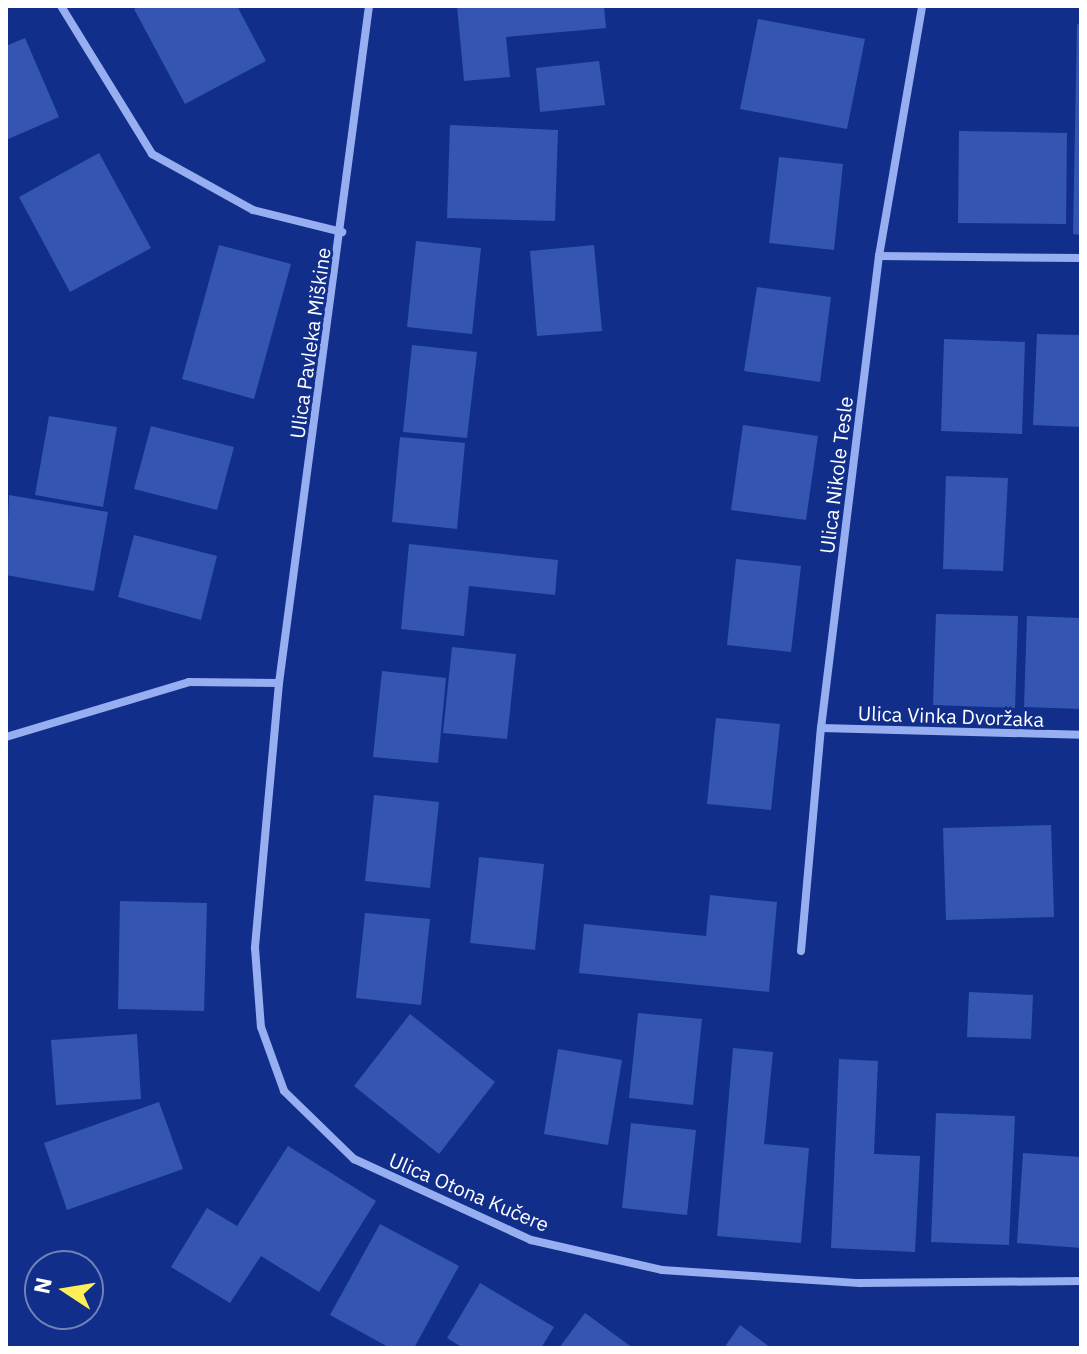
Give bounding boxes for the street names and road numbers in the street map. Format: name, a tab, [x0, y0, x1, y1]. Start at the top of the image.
street label: Ulica Pavleka Miškine	[285, 246, 335, 440]
street label: Ulica Nikole Tesle	[814, 395, 858, 555]
street label: Ulica Vinka Dvoržaka	[857, 701, 1045, 731]
street label: Ulica Otona Kučere	[385, 1147, 553, 1237]

